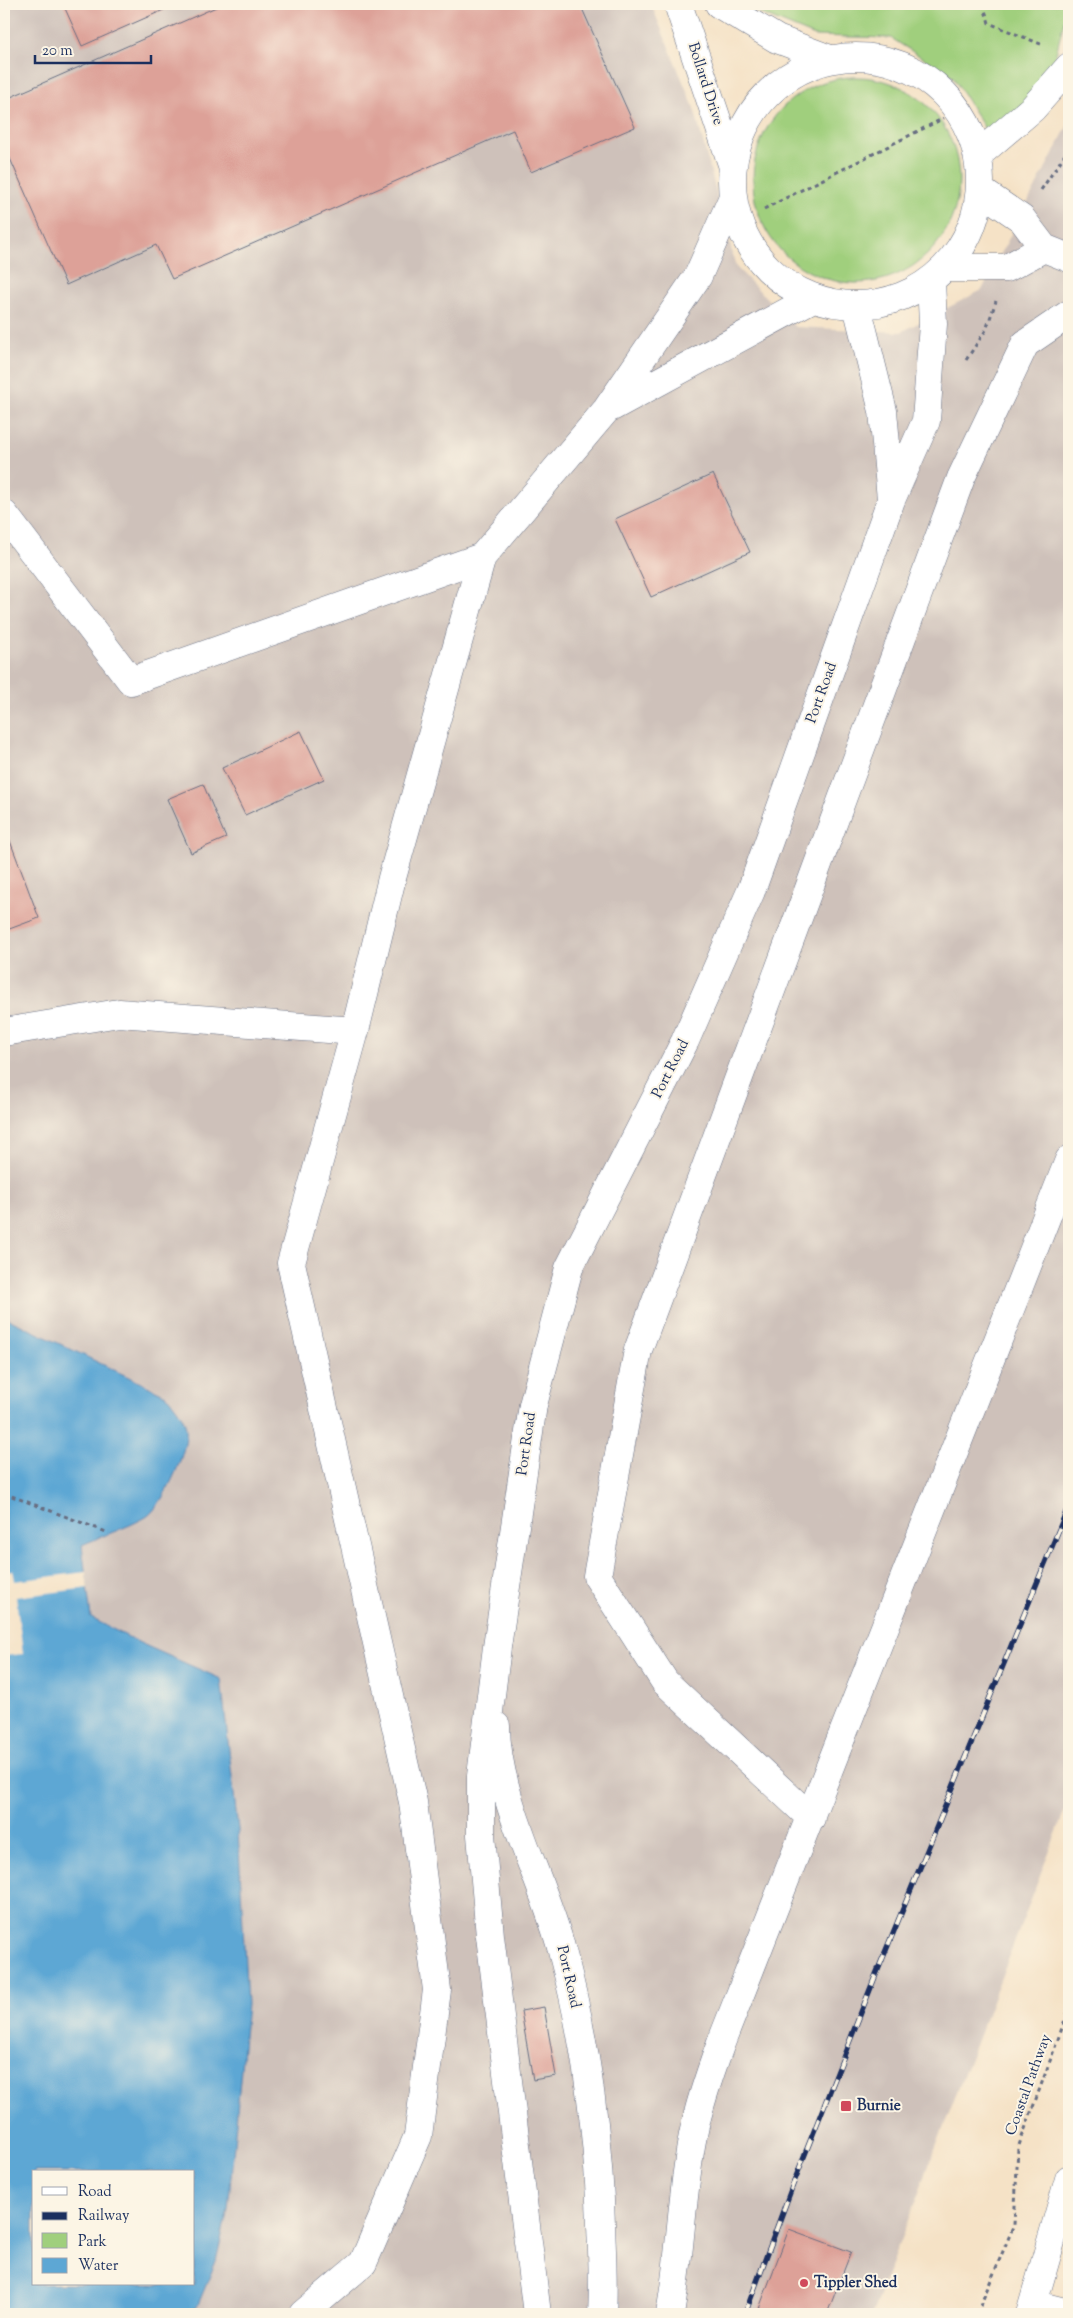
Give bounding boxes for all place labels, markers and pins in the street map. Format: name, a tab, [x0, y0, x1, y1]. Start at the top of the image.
place label: Burnie	[857, 2096, 901, 2117]
marker: Burnie	[839, 2099, 853, 2113]
place label: Tippler Shed	[814, 2273, 898, 2294]
marker: Tippler Shed	[798, 2277, 810, 2289]

